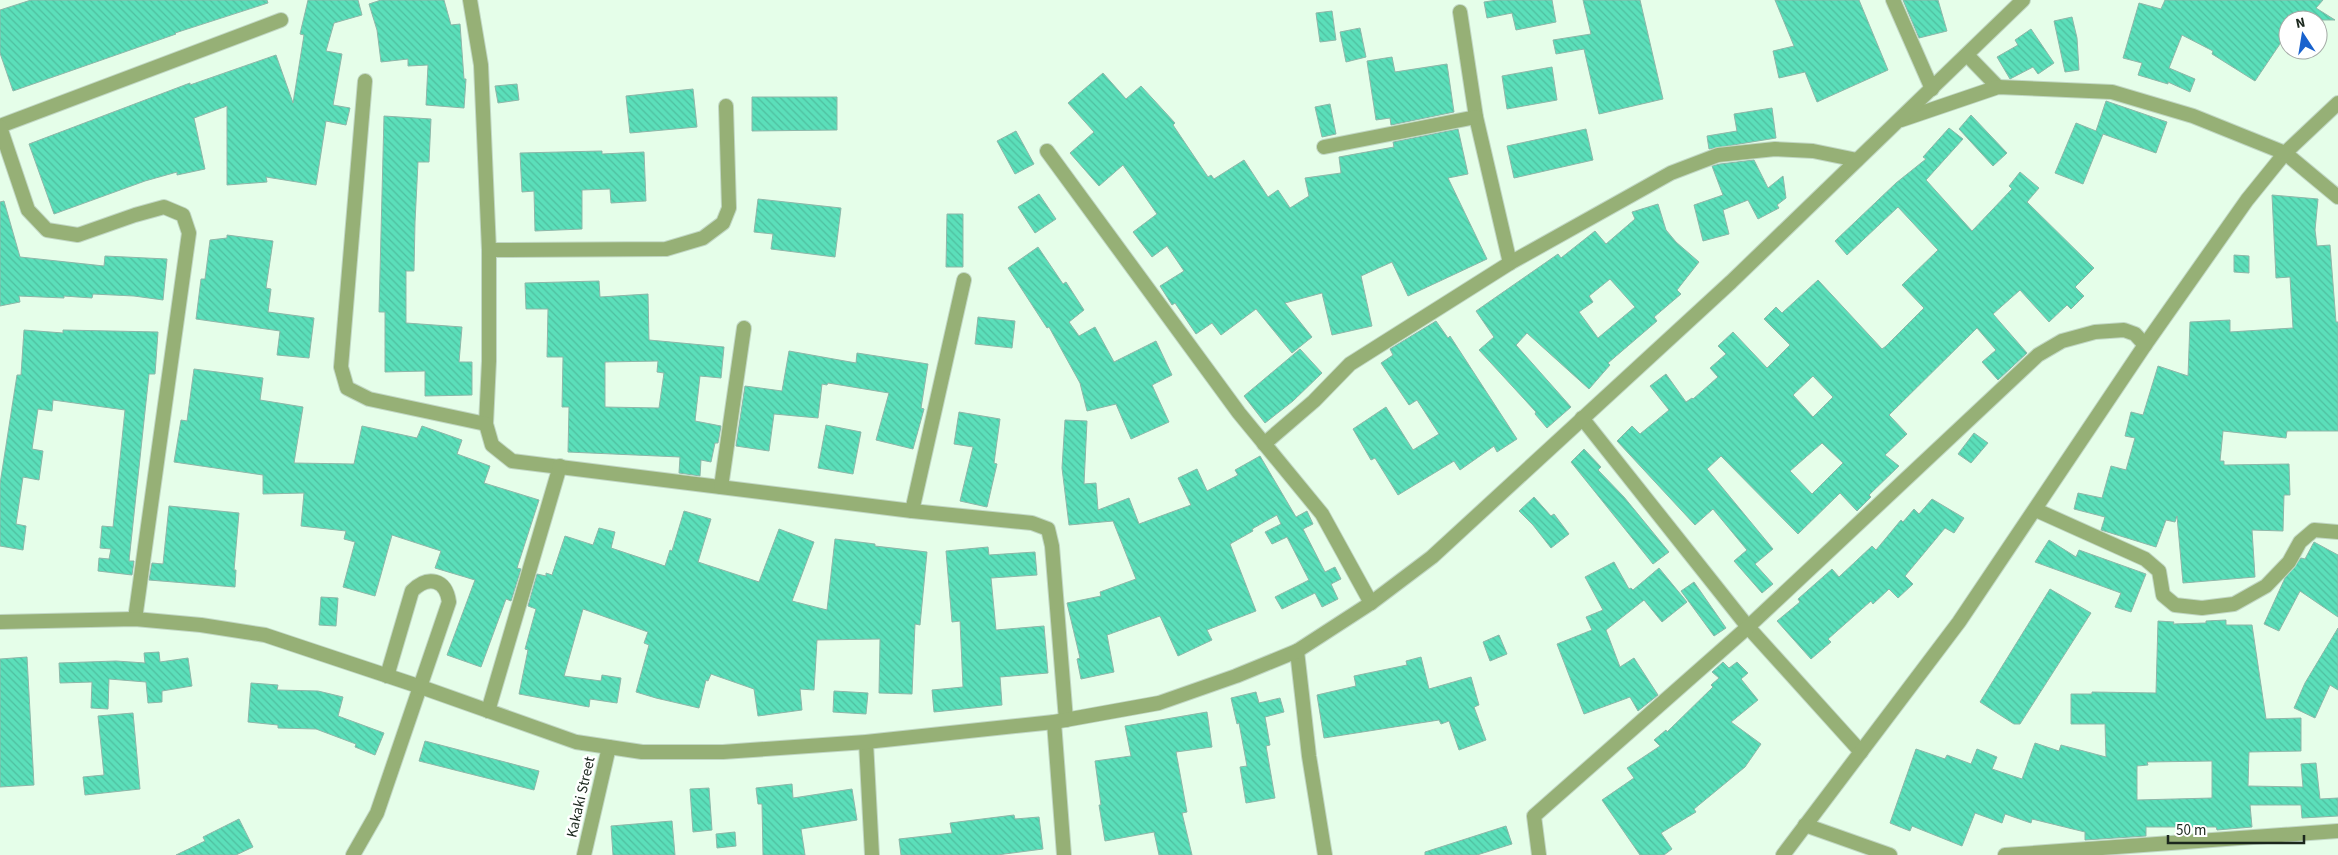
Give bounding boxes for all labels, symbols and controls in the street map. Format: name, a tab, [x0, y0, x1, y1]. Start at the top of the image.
north arrow	[2278, 10, 2328, 60]
text: N	[2294, 13, 2307, 34]
street label: Kakaki Street	[561, 754, 601, 840]
scale bar	[2168, 812, 2304, 844]
text: 50 m	[2176, 820, 2206, 841]

